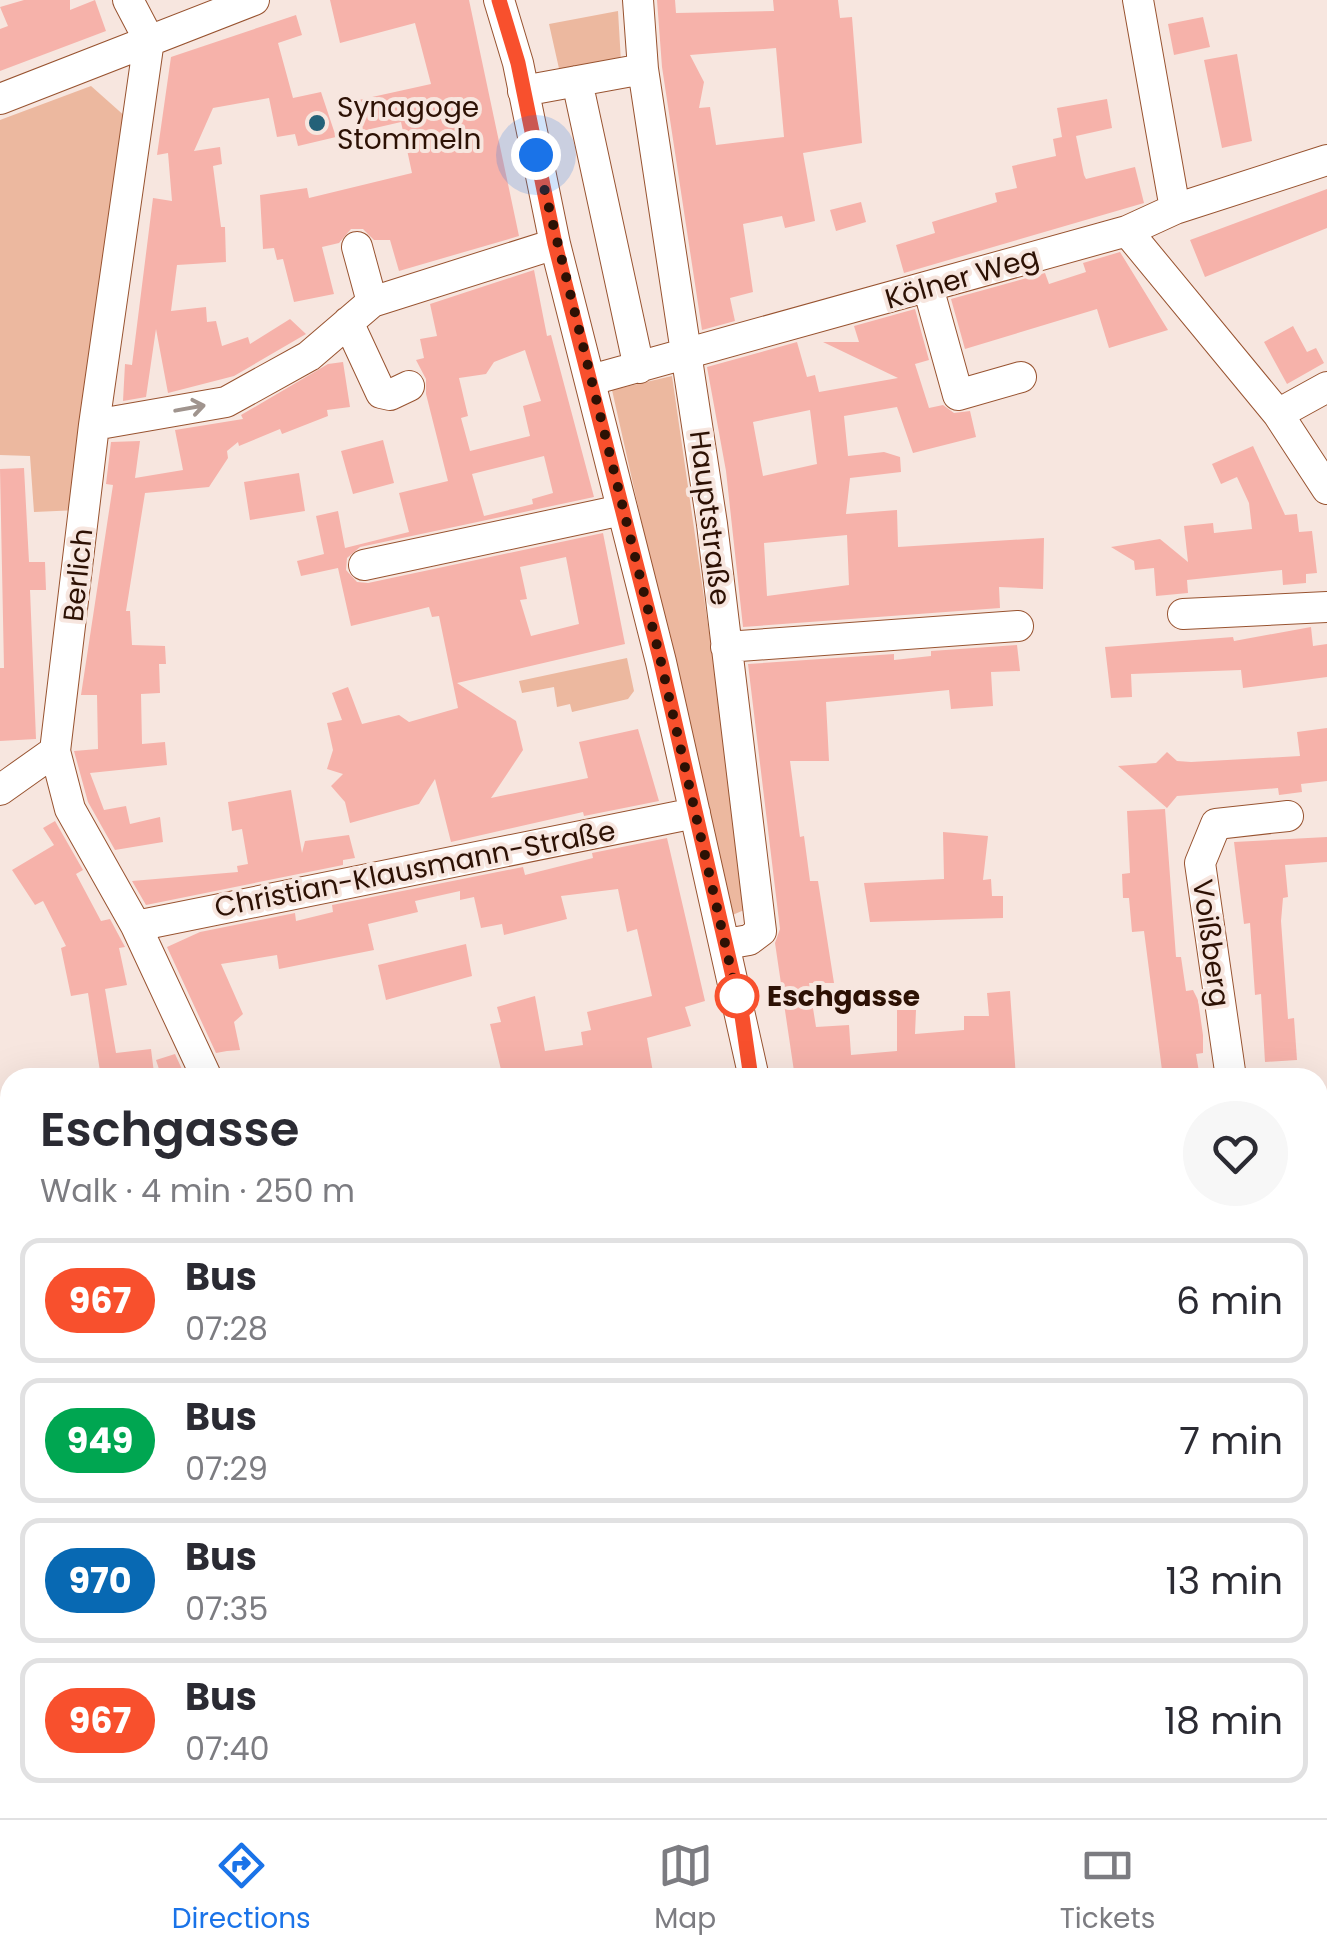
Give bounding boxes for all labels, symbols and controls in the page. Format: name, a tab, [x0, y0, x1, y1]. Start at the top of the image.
place label: Synagoge Stommeln	[337, 88, 481, 159]
marker: Synagoge Stommeln	[306, 112, 328, 134]
your location	[511, 130, 561, 180]
street label: Kölner Weg	[880, 237, 1044, 319]
one-way arrow	[173, 398, 206, 417]
street label: Hauptstraße	[680, 428, 740, 608]
street label: Berlich	[54, 526, 102, 624]
street label: Christian-Klausmann-Straße	[211, 811, 619, 927]
street label: Voißberg	[1183, 877, 1239, 1009]
marker: Eschgasse	[716, 975, 758, 1017]
place label: Eschgasse	[767, 977, 920, 1016]
text: Eschgasse	[40, 1096, 299, 1163]
button: heart	[1183, 1101, 1288, 1206]
text: Walk · 4 min · 250 m	[40, 1168, 355, 1213]
text: Bus	[185, 1250, 257, 1303]
text: 6 min	[1176, 1274, 1283, 1327]
text: 967	[69, 1276, 131, 1325]
text: 07:28	[185, 1306, 268, 1351]
text: Bus	[185, 1390, 257, 1443]
text: 7 min	[1179, 1414, 1283, 1467]
text: 949	[67, 1416, 133, 1465]
text: 07:29	[185, 1446, 268, 1491]
text: Bus	[185, 1530, 257, 1583]
text: 13 min	[1166, 1554, 1283, 1607]
text: 970	[68, 1556, 132, 1605]
text: 07:35	[185, 1586, 268, 1631]
text: Bus	[185, 1670, 257, 1723]
text: 18 min	[1164, 1694, 1283, 1747]
text: 967	[69, 1696, 131, 1745]
text: 07:40	[185, 1726, 270, 1771]
tab: Directions	[172, 1838, 311, 1940]
tab: Map	[654, 1838, 716, 1940]
tab: Tickets	[1060, 1838, 1155, 1940]

